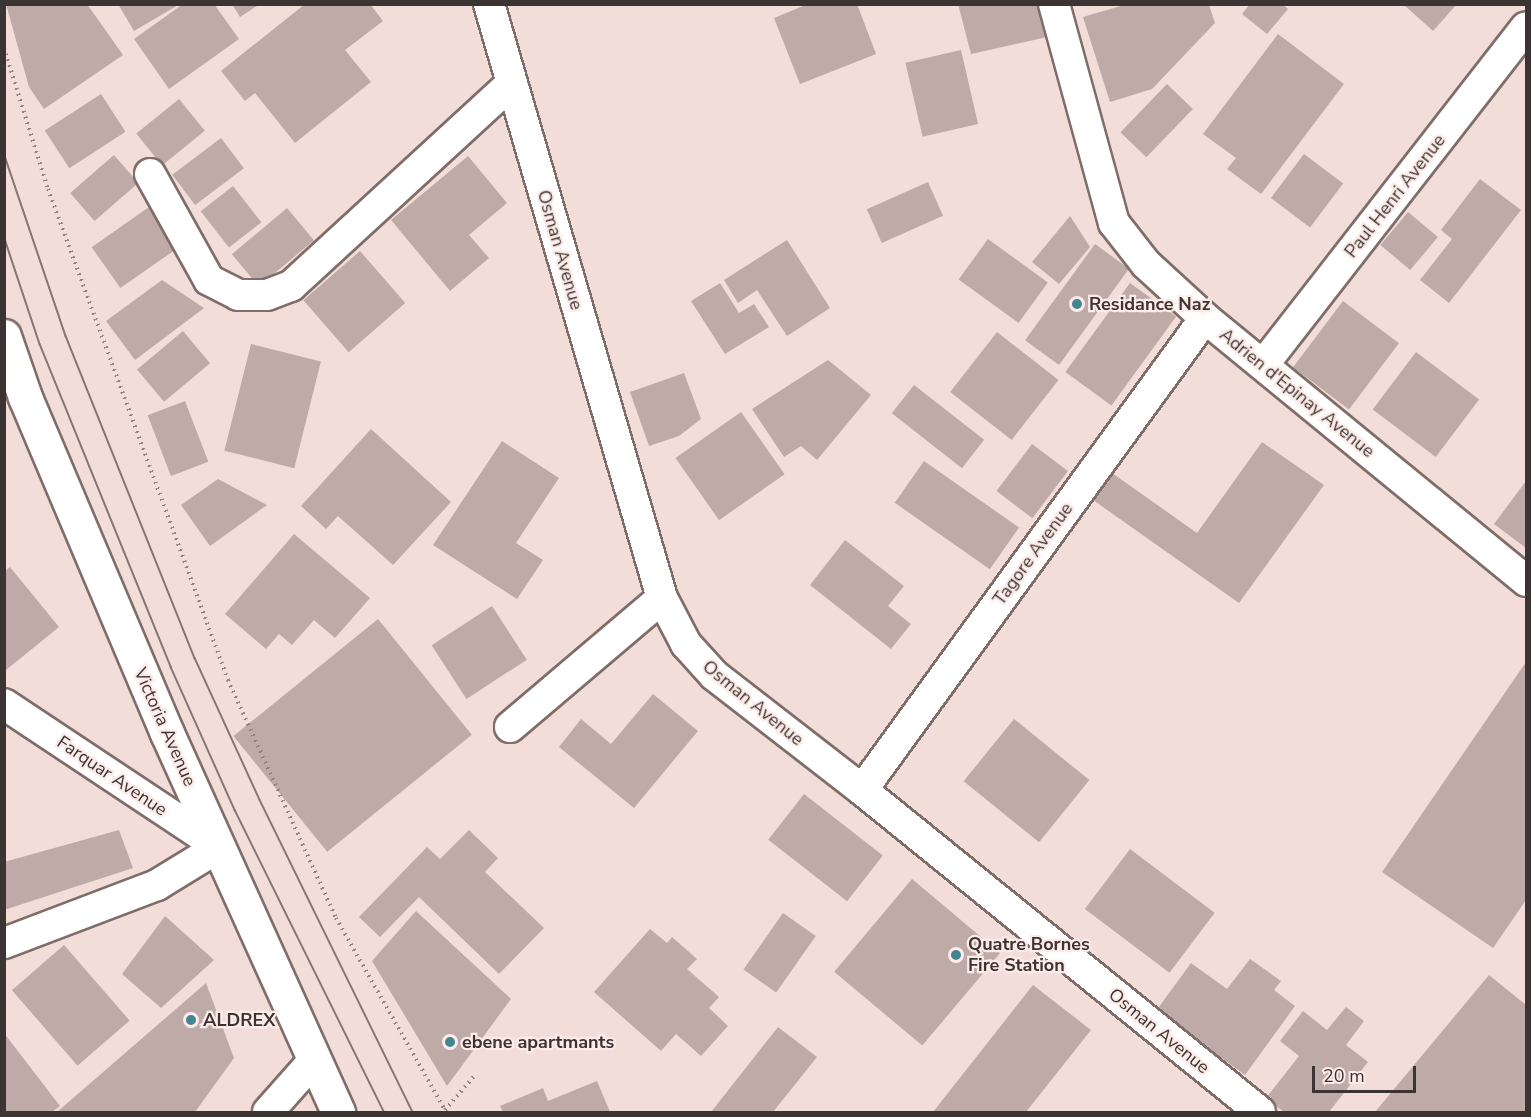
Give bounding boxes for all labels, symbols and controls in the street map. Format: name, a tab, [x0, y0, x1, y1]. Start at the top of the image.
street label: Paul Henri Avenue	[1340, 130, 1450, 262]
street label: Osman Avenue	[533, 188, 587, 312]
place label: Residance Naz	[1089, 293, 1210, 315]
marker: Residance Naz	[1070, 297, 1084, 311]
street label: Adrien d'Epinay Avenue	[1215, 324, 1379, 462]
street label: Tagore Avenue	[989, 499, 1077, 609]
street label: Osman Avenue	[698, 656, 808, 750]
street label: Victoria Avenue	[129, 665, 201, 789]
street label: Farquar Avenue	[53, 731, 171, 821]
place label: Quatre Bornes Fire Station	[968, 934, 1090, 976]
marker: Quatre Bornes Fire Station	[949, 948, 963, 962]
street label: Osman Avenue	[1104, 984, 1214, 1078]
place label: ALDREX	[203, 1009, 275, 1031]
marker: ALDREX	[184, 1013, 198, 1027]
place label: ebene apartmants	[462, 1031, 614, 1053]
marker: ebene apartmants	[443, 1035, 457, 1049]
scale bar	[1315, 1054, 1418, 1092]
text: 20 m	[1323, 1064, 1365, 1088]

